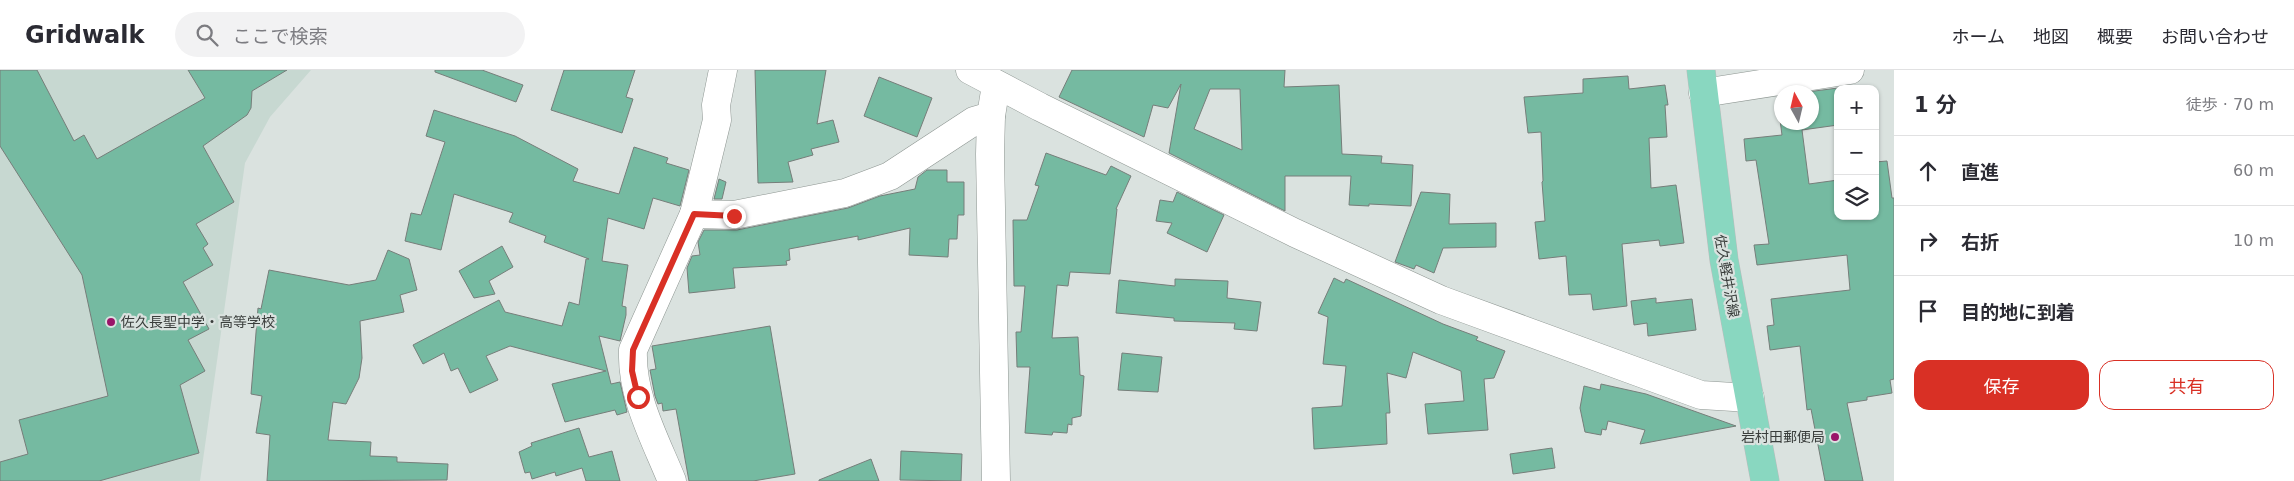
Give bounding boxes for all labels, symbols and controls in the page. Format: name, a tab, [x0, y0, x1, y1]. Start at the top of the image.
search box	[175, 12, 525, 57]
text: Gridwalk	[25, 21, 145, 49]
icon: search	[193, 21, 221, 49]
text: ここで検索	[233, 25, 328, 47]
text: ホーム	[1952, 26, 2005, 47]
text: 地図	[2033, 26, 2069, 47]
text: 概要	[2097, 26, 2133, 47]
text: お問い合わせ	[2161, 26, 2269, 47]
north arrow	[1774, 85, 1819, 130]
map controls	[1834, 85, 1879, 220]
button: +	[1834, 85, 1879, 130]
text: 1 分	[1914, 93, 1957, 117]
text: 徒歩 · 70 m	[2186, 95, 2274, 114]
button: −	[1834, 130, 1879, 175]
icon: ahead	[1914, 157, 1942, 185]
text: 直進	[1961, 161, 1999, 183]
text: 60 m	[2233, 161, 2274, 180]
button: layers	[1834, 175, 1879, 220]
route end	[723, 205, 746, 228]
icon: right	[1914, 227, 1942, 255]
text: 右折	[1961, 231, 1999, 253]
text: 10 m	[2233, 231, 2274, 250]
street label: 佐久軽井沢線	[1712, 233, 1742, 319]
icon: arrive	[1914, 297, 1942, 325]
text: 目的地に到着	[1961, 301, 2075, 323]
place label: 佐久長聖中学・高等学校	[121, 314, 275, 330]
marker: 佐久長聖中学・高等学校	[105, 316, 117, 328]
button: 保存	[1914, 360, 2089, 410]
button: 共有	[2099, 360, 2274, 410]
route start	[627, 386, 650, 409]
place label: 岩村田郵便局	[1741, 429, 1825, 445]
marker: 岩村田郵便局	[1829, 431, 1841, 443]

